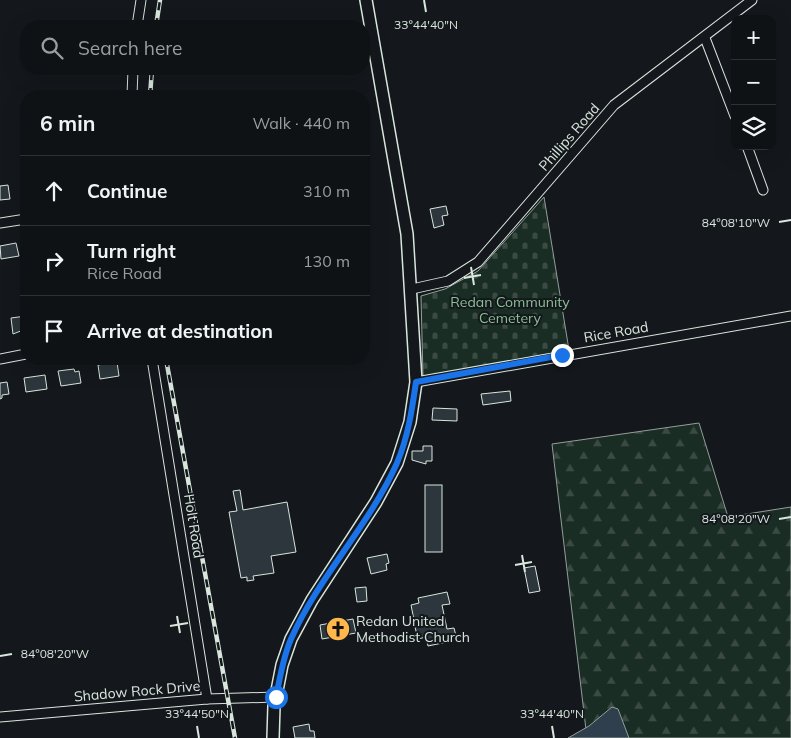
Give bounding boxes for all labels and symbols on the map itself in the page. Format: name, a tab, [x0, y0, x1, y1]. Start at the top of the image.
text: 33°44'40"N	[394, 17, 458, 32]
street label: Phillips Road	[535, 99, 603, 175]
text: 84°08'10"W	[702, 215, 770, 230]
park label: Redan Community Cemetery	[450, 293, 570, 327]
street label: Rice Road	[582, 317, 650, 347]
route end	[551, 344, 574, 367]
street label: Holt Road	[180, 493, 208, 559]
text: 84°08'20"W	[702, 511, 770, 526]
place label: Redan United Methodist Church	[356, 612, 470, 646]
church icon: Redan United Methodist Church	[325, 616, 351, 642]
text: 84°08'20"W	[21, 646, 89, 661]
street label: Shadow Rock Drive	[73, 677, 201, 705]
route start	[265, 686, 288, 709]
text: 33°44'50"N	[165, 706, 229, 721]
text: 33°44'40"N	[520, 706, 584, 721]

